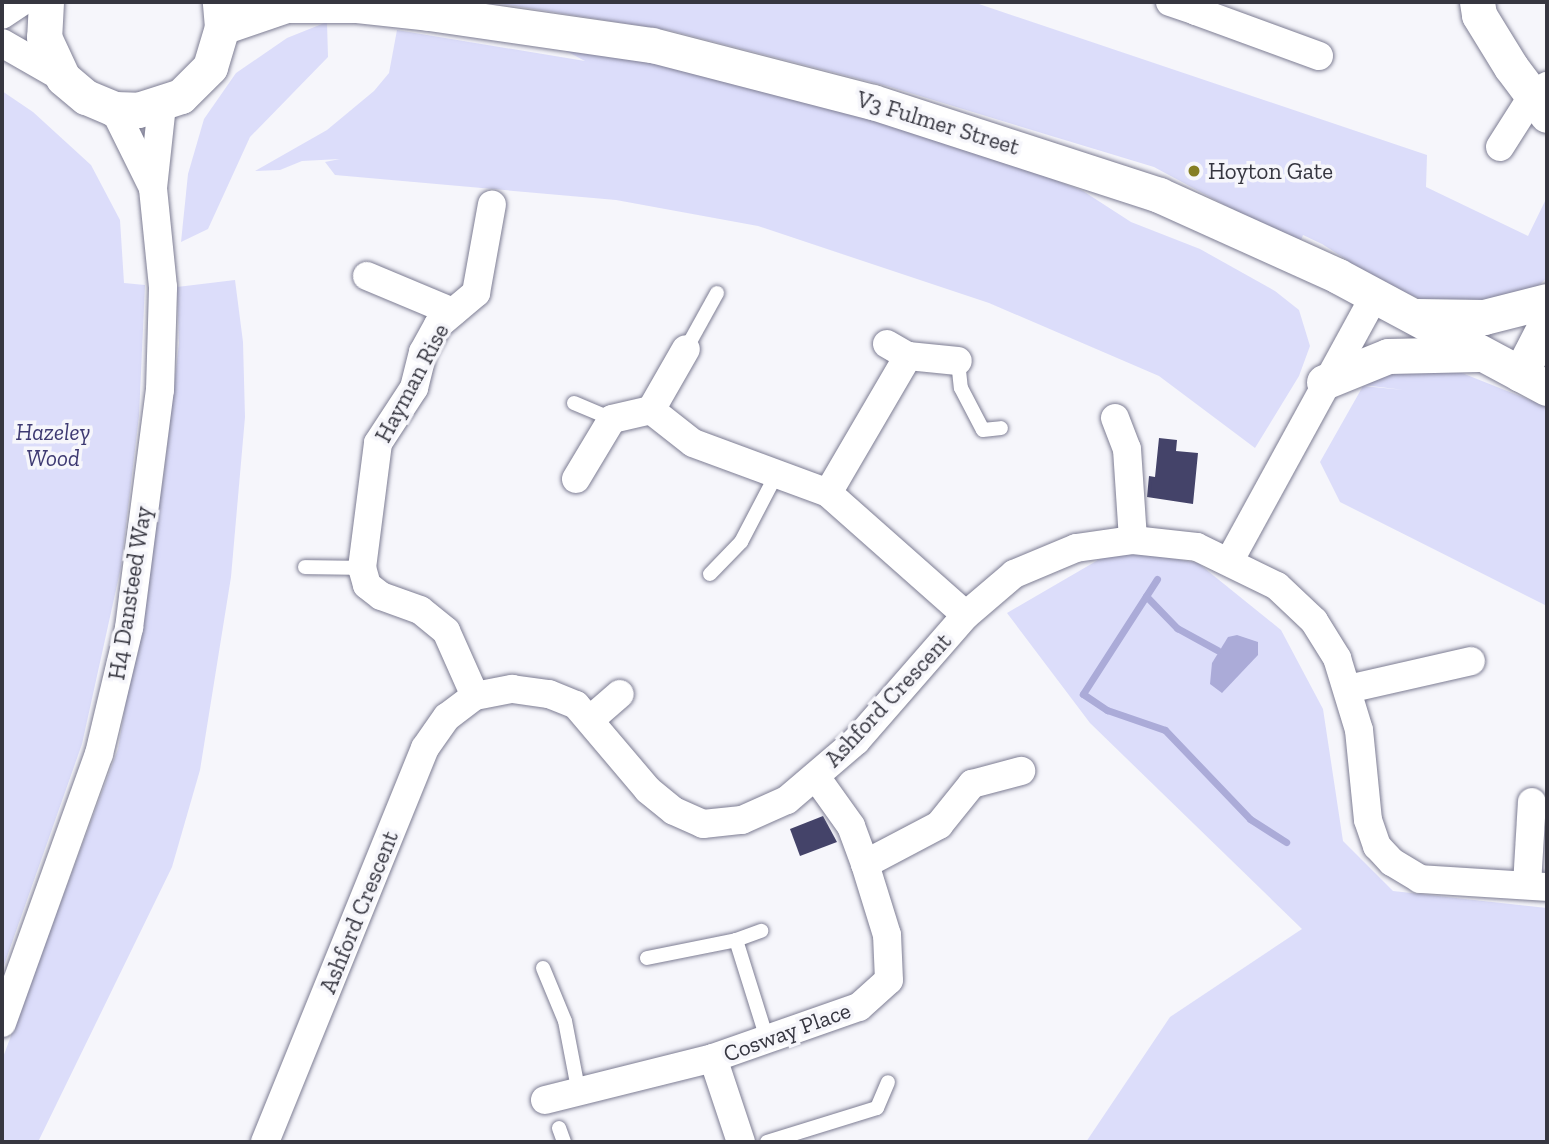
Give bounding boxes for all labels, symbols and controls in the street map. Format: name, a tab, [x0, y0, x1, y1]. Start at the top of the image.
street label: V3 Fulmer Street	[853, 85, 1023, 161]
place label: Hoyton Gate	[1208, 157, 1333, 185]
marker: Hoyton Gate	[1186, 163, 1202, 179]
street label: Hayman Rise	[369, 319, 455, 447]
park label: Hazeley Wood	[16, 418, 90, 472]
street label: H4 Dansteed Way	[103, 504, 157, 682]
street label: Ashford Crescent	[819, 627, 957, 773]
street label: Ashford Crescent	[314, 827, 404, 997]
street label: Cosway Place	[719, 996, 855, 1068]

